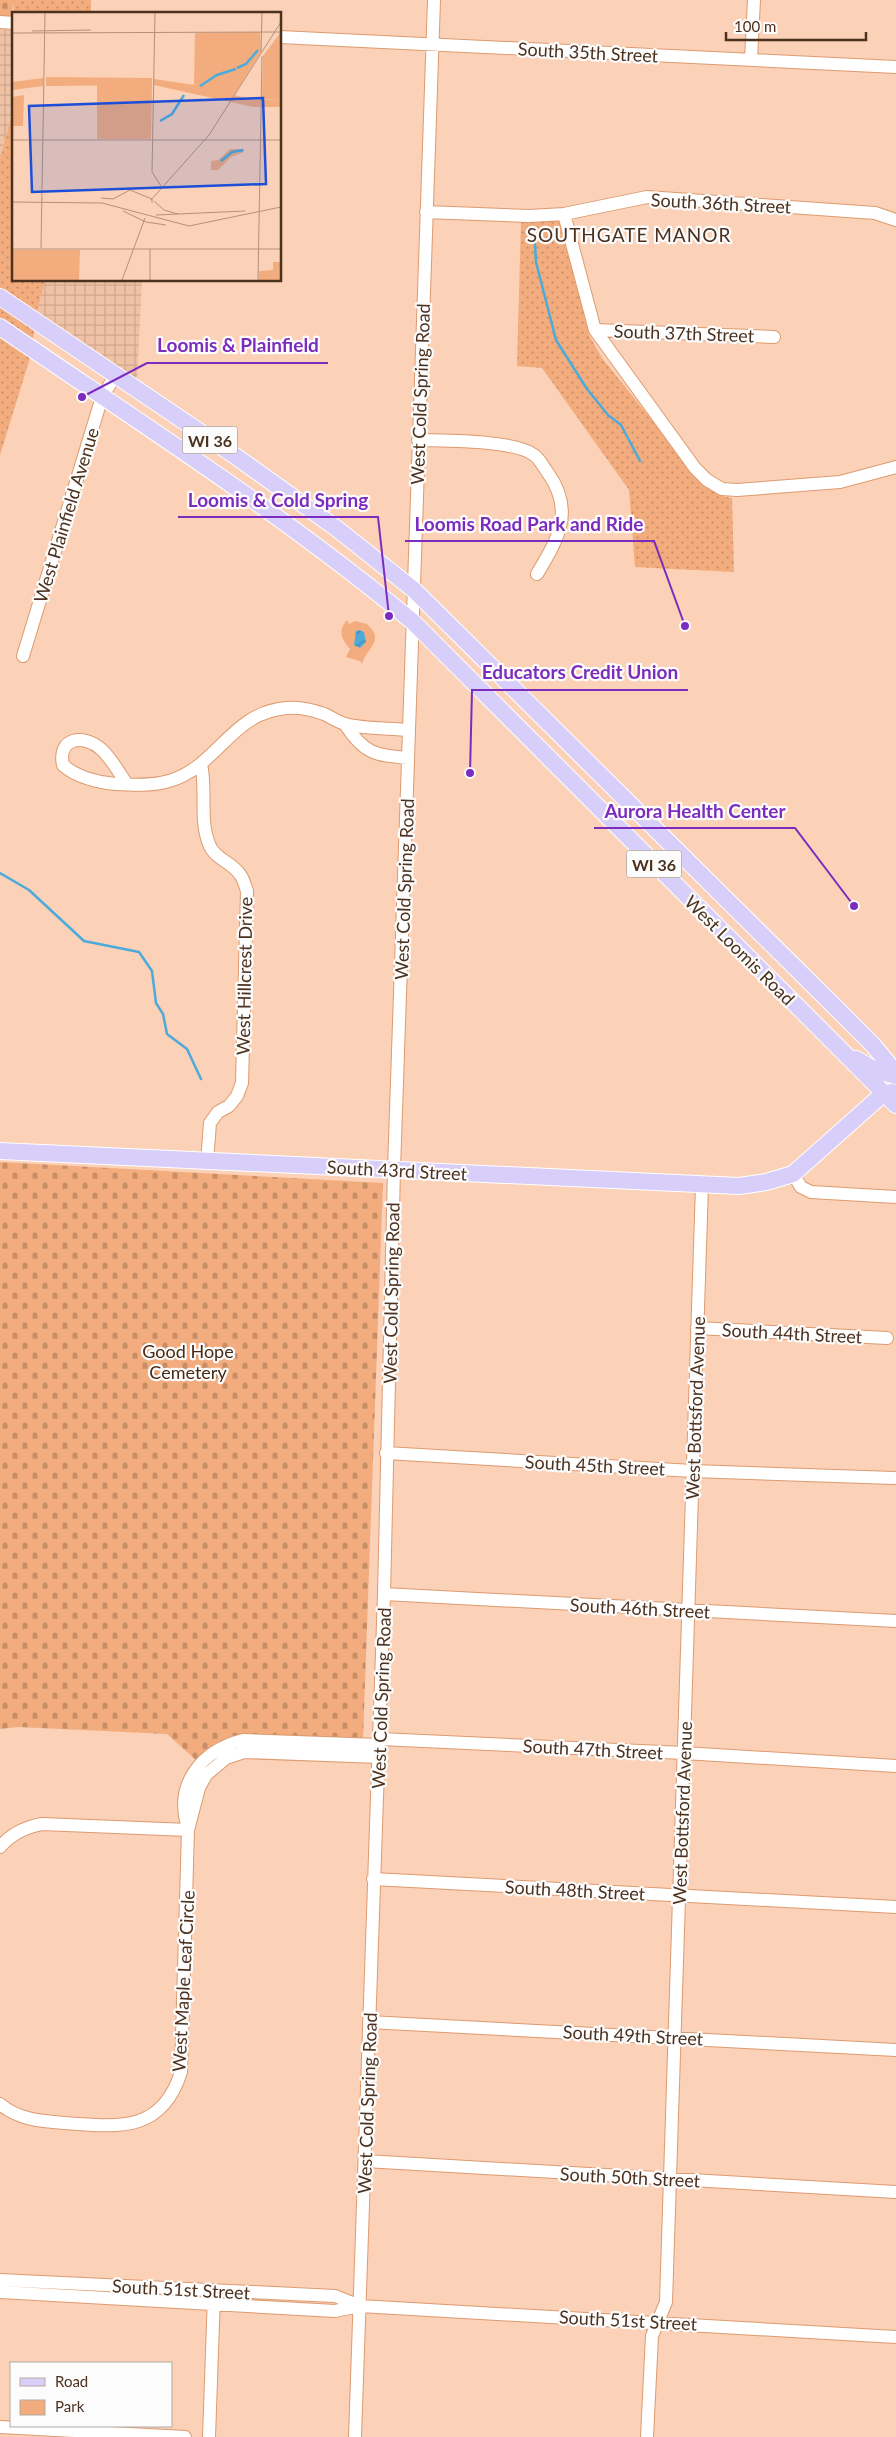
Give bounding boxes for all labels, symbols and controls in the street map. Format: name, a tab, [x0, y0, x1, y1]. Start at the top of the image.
scale bar	[726, 10, 866, 42]
inset map	[12, 12, 281, 281]
text: 100 m	[734, 17, 776, 35]
street label: South 35th Street	[517, 37, 659, 67]
street label: South 36th Street	[650, 188, 792, 218]
district label: SOUTHGATE MANOR	[527, 223, 731, 246]
street label: West Cold Spring Road	[406, 303, 434, 485]
street label: South 37th Street	[613, 320, 755, 346]
callout: Loomis & Plainfield	[147, 329, 328, 363]
text: Loomis & Plainfield	[157, 333, 319, 356]
street label: West Plainfield Avenue	[29, 425, 103, 605]
road number: WI 36	[182, 426, 238, 454]
callout: Loomis & Cold Spring	[178, 483, 378, 517]
text: Loomis & Cold Spring	[188, 488, 368, 511]
callout: Loomis Road Park and Ride	[405, 507, 654, 541]
text: Loomis Road Park and Ride	[414, 512, 644, 535]
callout: Educators Credit Union	[472, 656, 688, 690]
text: Educators Credit Union	[482, 660, 678, 683]
callout: Aurora Health Center	[594, 794, 795, 828]
street label: West Cold Spring Road	[390, 798, 418, 980]
text: Aurora Health Center	[603, 799, 787, 822]
road number: WI 36	[626, 851, 682, 878]
street label: West Loomis Road	[680, 890, 800, 1010]
street label: West Hillcrest Drive	[232, 897, 256, 1055]
street label: South 43rd Street	[326, 1155, 468, 1185]
street label: West Cold Spring Road	[378, 1202, 404, 1384]
street label: West Bottsford Avenue	[681, 1316, 709, 1500]
street label: South 44th Street	[721, 1318, 863, 1348]
park label: Good Hope Cemetery	[142, 1340, 234, 1383]
street label: South 45th Street	[524, 1450, 666, 1480]
street label: South 46th Street	[569, 1593, 711, 1623]
street label: West Cold Spring Road	[367, 1607, 395, 1789]
street label: West Bottsford Avenue	[668, 1721, 696, 1905]
street label: South 47th Street	[522, 1734, 664, 1764]
street label: South 48th Street	[504, 1875, 646, 1905]
street label: West Maple Leaf Circle	[167, 1889, 199, 2073]
street label: West Cold Spring Road	[353, 2012, 381, 2194]
street label: South 49th Street	[562, 2020, 704, 2050]
street label: South 50th Street	[559, 2162, 701, 2192]
street label: South 51st Street	[111, 2274, 251, 2304]
street label: South 51st Street	[558, 2305, 698, 2335]
legend	[10, 2362, 172, 2427]
text: Road	[55, 2372, 88, 2390]
text: Park	[55, 2397, 85, 2415]

